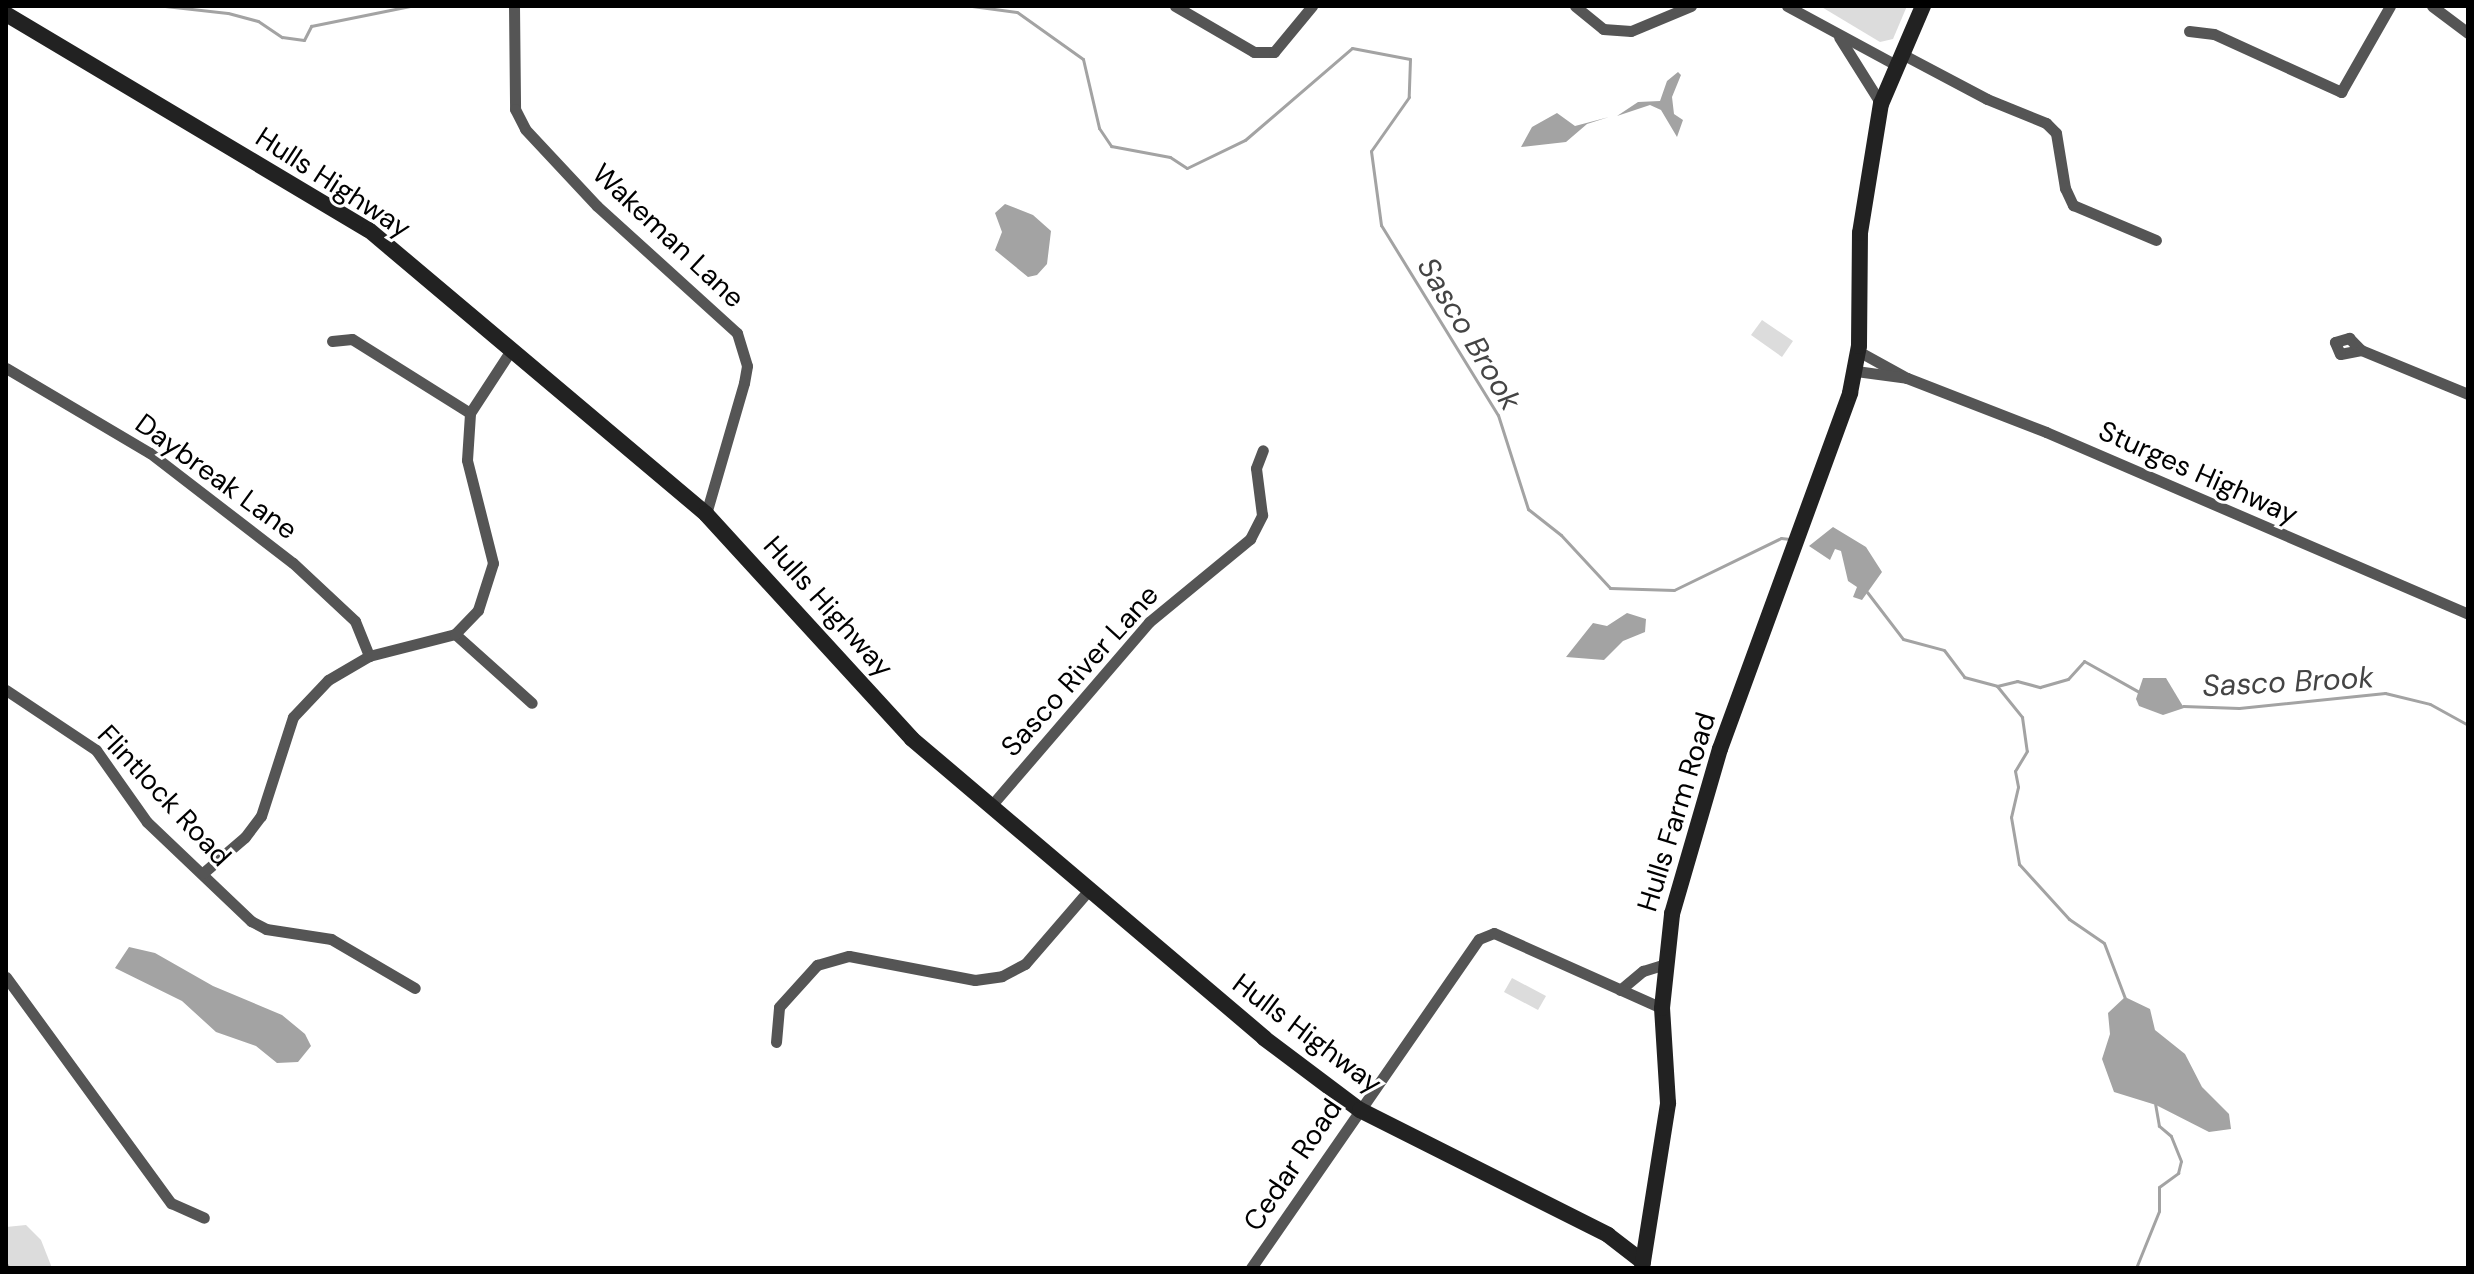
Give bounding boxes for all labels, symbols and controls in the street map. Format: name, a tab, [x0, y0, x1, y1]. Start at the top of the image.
street label: Hulls Highway	[249, 120, 417, 246]
street label: Wakeman Lane	[585, 157, 751, 315]
water label: Sasco Brook	[1409, 251, 1529, 417]
street label: Daybreak Lane	[129, 407, 303, 547]
street label: Sturges Highway	[2093, 414, 2303, 532]
street label: Hulls Highway	[756, 530, 900, 684]
street label: Sasco River Lane	[994, 579, 1166, 763]
water label: Sasco Brook	[2201, 660, 2375, 704]
street label: Hulls Farm Road	[1631, 708, 1723, 916]
street label: Flintlock Road	[90, 719, 238, 873]
street label: Hulls Highway	[1226, 967, 1388, 1101]
street label: Cedar Road	[1237, 1093, 1349, 1237]

